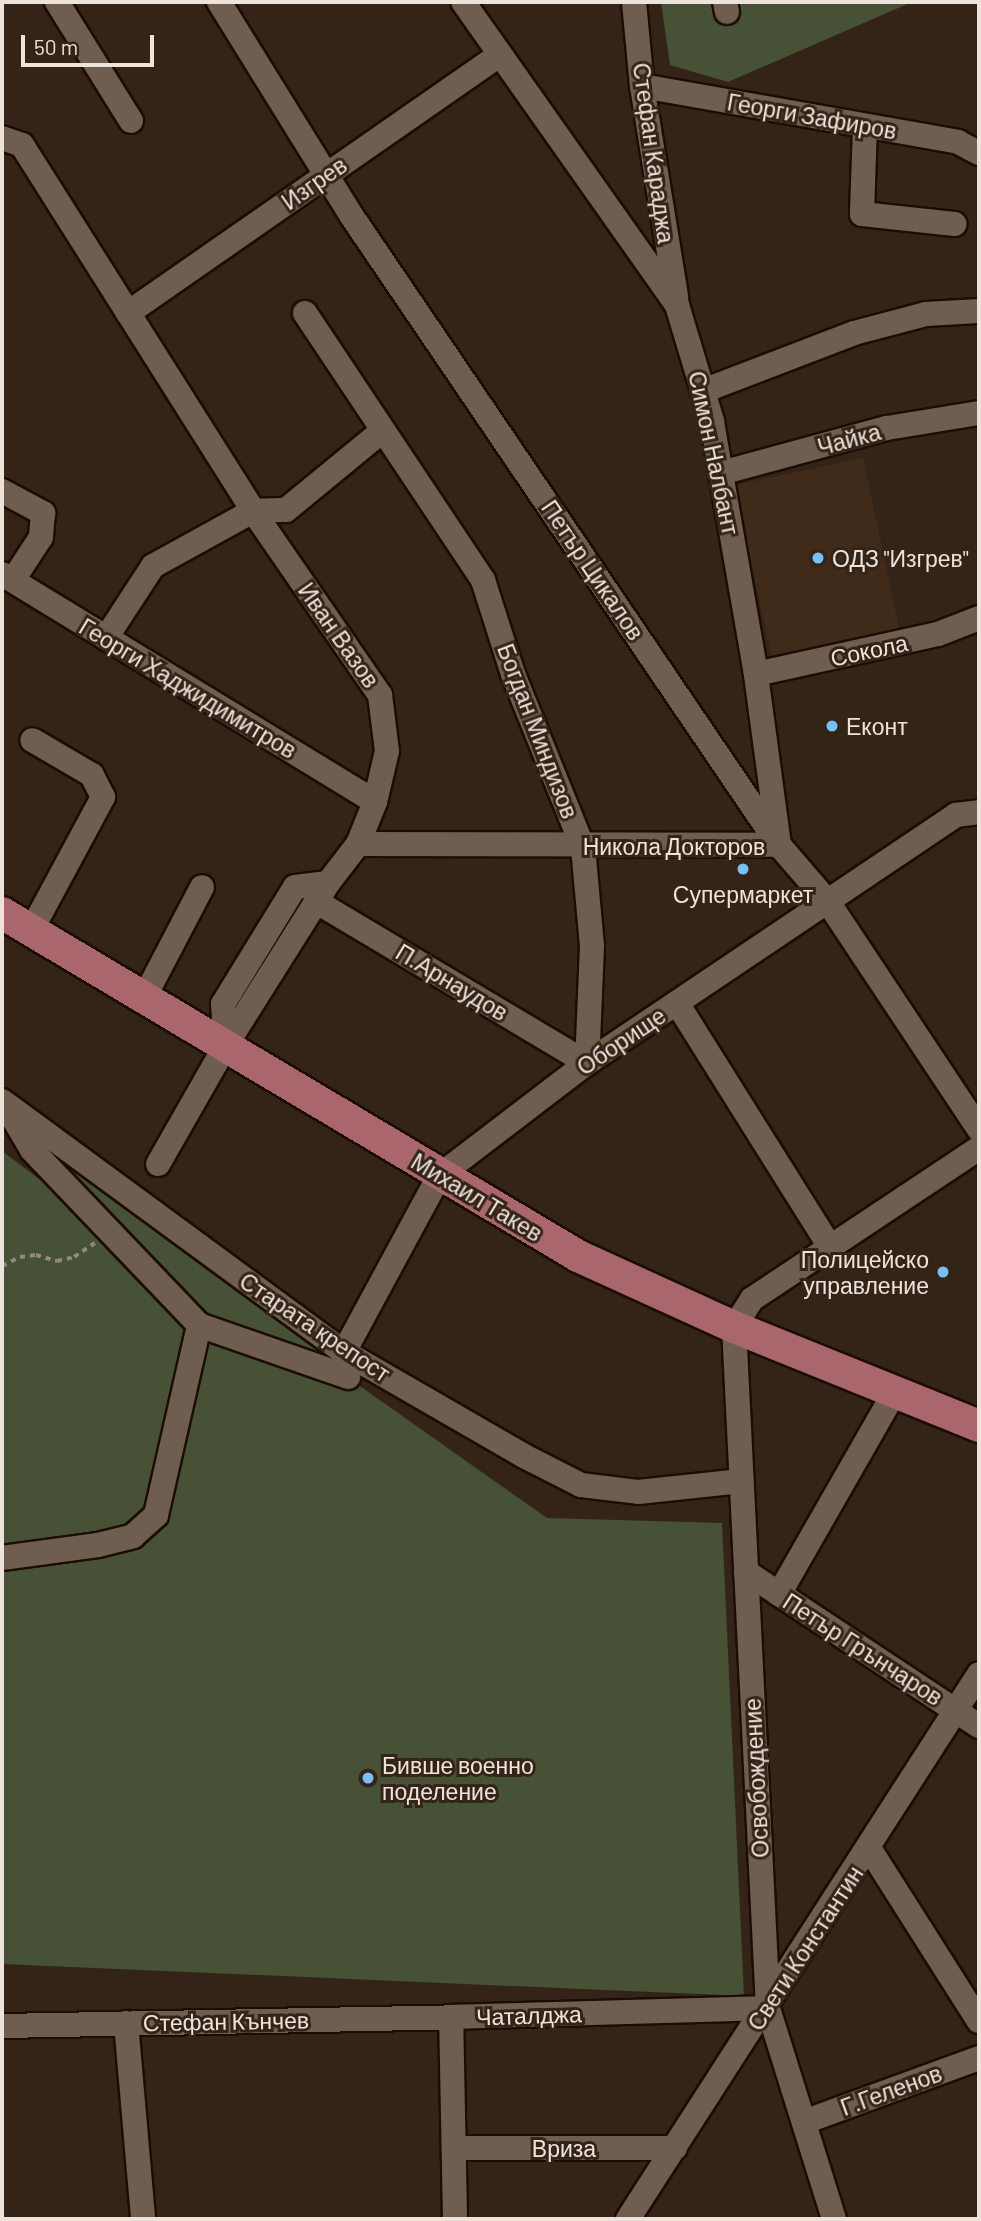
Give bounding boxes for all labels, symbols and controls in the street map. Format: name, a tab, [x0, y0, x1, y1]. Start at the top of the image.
scale bar	[24, 21, 158, 65]
text: 50 m	[34, 34, 78, 59]
street label: Стефан Караджа	[628, 61, 680, 245]
street label: Георги Зафиров	[725, 88, 899, 144]
street label: Изгрев	[276, 151, 352, 215]
street label: Симон Налбант	[683, 369, 745, 537]
street label: Чайка	[814, 417, 884, 461]
street label: Петър Цикалов	[536, 495, 650, 645]
place label: ОДЗ "Изгрев"	[832, 544, 969, 572]
marker: ОДЗ "Изгрев"	[810, 550, 826, 566]
street label: Иван Вазов	[293, 577, 385, 693]
street label: Георги Хаджидимитров	[75, 612, 301, 764]
street label: Сокола	[828, 628, 910, 672]
street label: Богдан Миндизов	[492, 640, 584, 822]
place label: Еконт	[846, 712, 908, 740]
marker: Еконт	[824, 718, 840, 734]
street label: Никола Докторов	[583, 832, 765, 860]
marker: Супермаркет	[735, 861, 751, 877]
place label: Супермаркет	[673, 880, 813, 908]
street label: П.Арнаудов	[391, 938, 513, 1026]
street label: Оборище	[571, 1001, 671, 1081]
street label: Михаил Такев	[406, 1147, 548, 1247]
place label: Полицейско управление	[801, 1245, 929, 1299]
marker: Полицейско управление	[935, 1264, 951, 1280]
street label: Старата крепост	[235, 1267, 395, 1387]
street label: Петър Грънчаров	[778, 1587, 948, 1711]
street label: Освобождение	[738, 1697, 774, 1859]
place label: Бивше военно поделение	[382, 1751, 534, 1805]
marker: Бивше военно поделение	[360, 1770, 376, 1786]
street label: Свети Константин	[741, 1860, 869, 2036]
street label: Чаталджа	[476, 1999, 582, 2031]
street label: Стефан Кънчев	[143, 2006, 309, 2036]
street label: Г.Геленов	[837, 2059, 945, 2121]
street label: Вриза	[532, 2134, 596, 2162]

